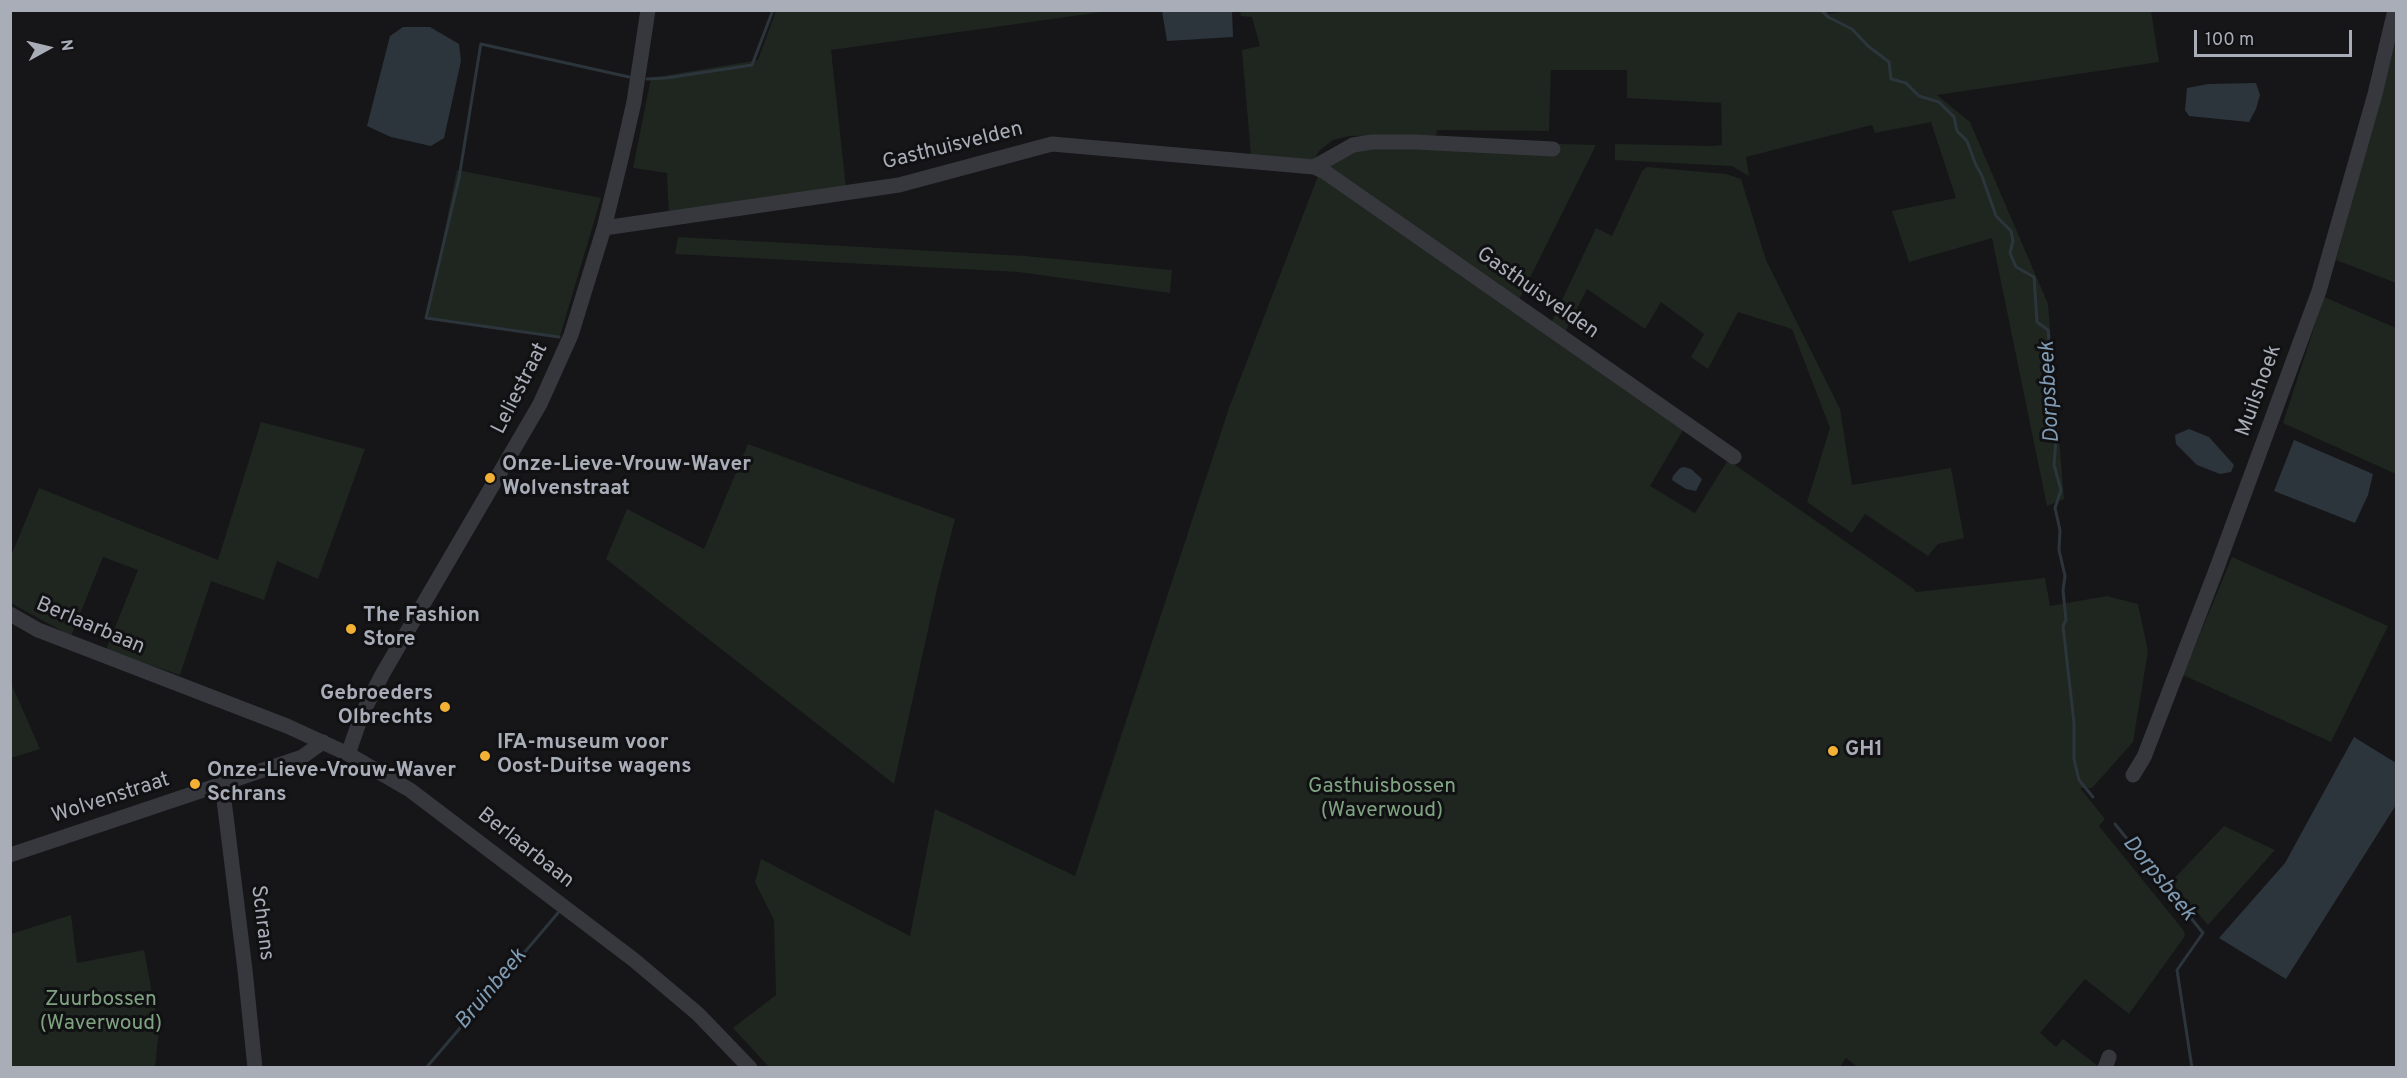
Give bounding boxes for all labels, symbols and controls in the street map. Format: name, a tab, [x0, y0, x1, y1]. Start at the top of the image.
north arrow	[18, 18, 78, 78]
scale bar	[2197, 18, 2354, 56]
text: 100 m	[2205, 29, 2254, 52]
text: N	[55, 38, 77, 53]
street label: Gasthuisvelden	[880, 117, 1026, 177]
street label: Gasthuisvelden	[1471, 242, 1603, 346]
street label: Leliestraat	[487, 339, 555, 439]
water label: Dorpsbeek	[2035, 340, 2067, 444]
street label: Muilshoek	[2232, 342, 2288, 440]
place label: Onze-Lieve-Vrouw-Waver Wolvenstraat	[502, 453, 751, 503]
marker: Onze-Lieve-Vrouw-Waver Wolvenstraat	[483, 471, 497, 485]
street label: Berlaarbaan	[32, 593, 148, 661]
place label: The Fashion Store	[363, 604, 480, 654]
marker: The Fashion Store	[344, 622, 358, 636]
place label: Gebroeders Olbrechts	[320, 682, 433, 732]
marker: Gebroeders Olbrechts	[438, 700, 452, 714]
place label: IFA-museum voor Oost-Duitse wagens	[497, 731, 692, 781]
place label: GH1	[1845, 738, 1883, 764]
marker: GH1	[1826, 744, 1840, 758]
marker: IFA-museum voor Oost-Duitse wagens	[478, 749, 492, 763]
place label: Onze-Lieve-Vrouw-Waver Schrans	[207, 759, 456, 809]
street label: Wolvenstraat	[49, 768, 173, 830]
park label: Gasthuisbossen (Waverwoud)	[1308, 775, 1456, 825]
marker: Onze-Lieve-Vrouw-Waver Schrans	[188, 777, 202, 791]
street label: Berlaarbaan	[472, 803, 578, 895]
water label: Dorpsbeek	[2116, 831, 2200, 927]
street label: Schrans	[244, 884, 278, 962]
water label: Bruinbeek	[451, 944, 533, 1036]
park label: Zuurbossen (Waverwoud)	[40, 988, 162, 1038]

